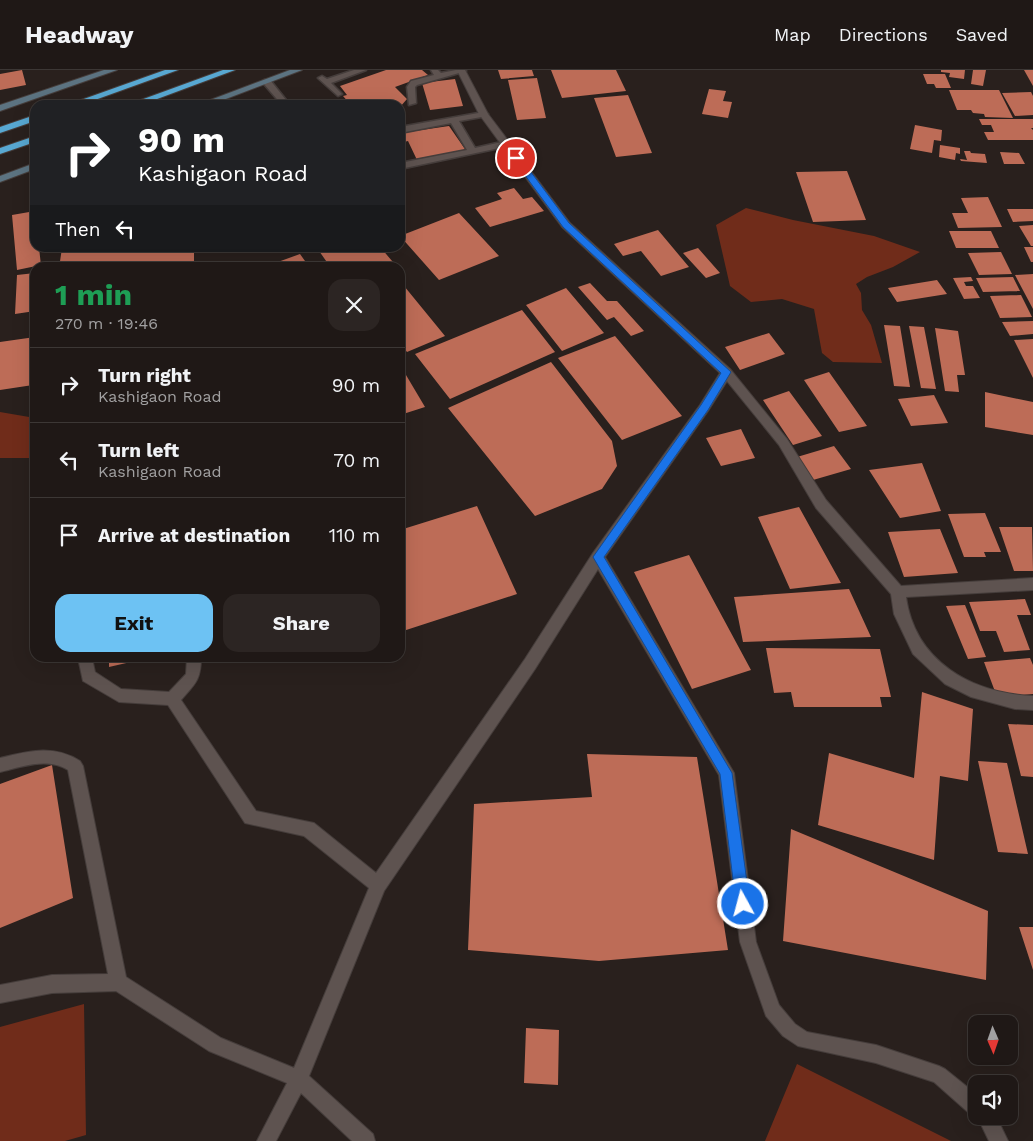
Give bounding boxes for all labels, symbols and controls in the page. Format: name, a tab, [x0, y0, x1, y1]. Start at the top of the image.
text: Headway	[25, 21, 134, 49]
text: Map	[774, 24, 811, 45]
text: Directions	[839, 24, 928, 45]
text: Saved	[956, 24, 1008, 45]
text: 90 m	[138, 119, 225, 161]
icon: right	[55, 120, 120, 185]
pin	[495, 137, 537, 179]
icon: arrive	[502, 144, 530, 172]
text: Kashigaon Road	[138, 161, 308, 186]
icon: left	[111, 215, 139, 243]
text: Then	[55, 218, 101, 241]
text: 1 min	[55, 277, 132, 312]
button: close	[328, 279, 380, 331]
text: 270 m · 19:46	[55, 314, 158, 333]
text: Turn right	[98, 364, 191, 387]
icon: right	[55, 371, 83, 399]
text: 90 m	[332, 374, 380, 397]
text: Kashigaon Road	[98, 387, 222, 406]
text: Turn left	[98, 439, 179, 462]
icon: left	[55, 446, 83, 474]
text: 70 m	[333, 449, 380, 472]
text: Kashigaon Road	[98, 462, 222, 481]
icon: arrive	[55, 521, 83, 549]
text: Arrive at destination	[98, 524, 290, 547]
text: 110 m	[329, 524, 380, 547]
button: Exit	[55, 594, 213, 652]
button: Share	[223, 594, 380, 652]
position arrow	[716, 877, 768, 929]
north arrow	[968, 1015, 1018, 1065]
map controls	[968, 1015, 1018, 1125]
button: sound	[968, 1075, 1018, 1125]

